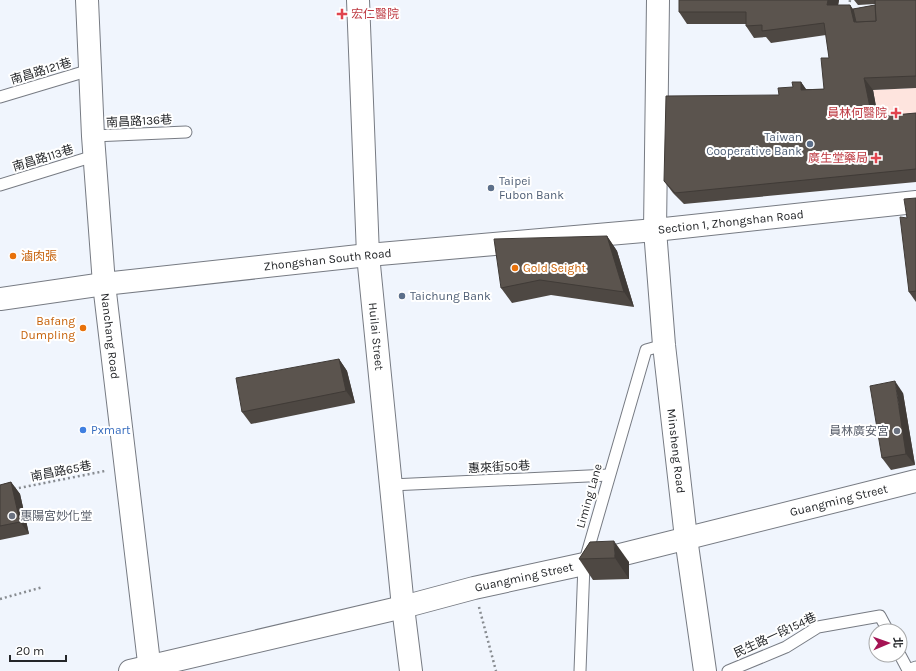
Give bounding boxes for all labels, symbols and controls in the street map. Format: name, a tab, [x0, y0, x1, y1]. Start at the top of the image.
place label: 宏仁醫院	[351, 7, 399, 21]
marker: 宏仁醫院	[336, 8, 348, 20]
street label: 南昌路121巷	[9, 55, 73, 87]
place label: 員林何醫院	[827, 106, 887, 120]
marker: 員林何醫院	[890, 107, 902, 119]
street label: 南昌路136巷	[106, 112, 172, 130]
place label: Taiwan Cooperative Bank	[706, 130, 802, 158]
marker: Taiwan Cooperative Bank	[805, 139, 815, 149]
street label: 南昌路113巷	[11, 142, 75, 174]
place label: 廣生堂藥局	[808, 151, 868, 165]
marker: 廣生堂藥局	[871, 153, 881, 163]
place label: Taipei Fubon Bank	[499, 174, 564, 202]
marker: Taipei Fubon Bank	[486, 183, 496, 193]
street label: Section 1, Zhongshan Road	[657, 207, 804, 237]
street label: Zhongshan South Road	[263, 246, 392, 273]
place label: 滷肉張	[21, 249, 57, 263]
marker: 滷肉張	[8, 251, 18, 261]
place label: Gold Seight	[523, 261, 587, 275]
marker: Gold Seight	[510, 263, 520, 273]
place label: Taichung Bank	[410, 289, 491, 303]
marker: Taichung Bank	[397, 291, 407, 301]
street label: Nanchang Road	[98, 292, 122, 380]
street label: Huilai Street	[366, 302, 386, 372]
place label: Bafang Dumpling	[21, 314, 75, 342]
marker: Bafang Dumpling	[78, 323, 88, 333]
street label: Minsheng Road	[664, 408, 688, 494]
place label: Pxmart	[91, 423, 131, 437]
place label: 員林廣安宮	[829, 424, 889, 438]
marker: Pxmart	[78, 425, 88, 435]
marker: 員林廣安宮	[892, 426, 902, 436]
street label: 南昌路65巷	[29, 458, 93, 484]
street label: 惠來街50巷	[468, 458, 530, 476]
street label: Liming Lane	[573, 462, 605, 530]
street label: Guangming Street	[788, 481, 890, 519]
place label: 惠陽宮妙化堂	[20, 509, 92, 523]
marker: 惠陽宮妙化堂	[7, 511, 17, 521]
street label: Guangming Street	[473, 559, 575, 595]
street label: 民生路一段154巷	[732, 610, 818, 660]
north arrow	[868, 623, 908, 663]
scale bar	[10, 637, 66, 663]
text: 北	[891, 637, 904, 648]
text: 20 m	[16, 644, 44, 658]

